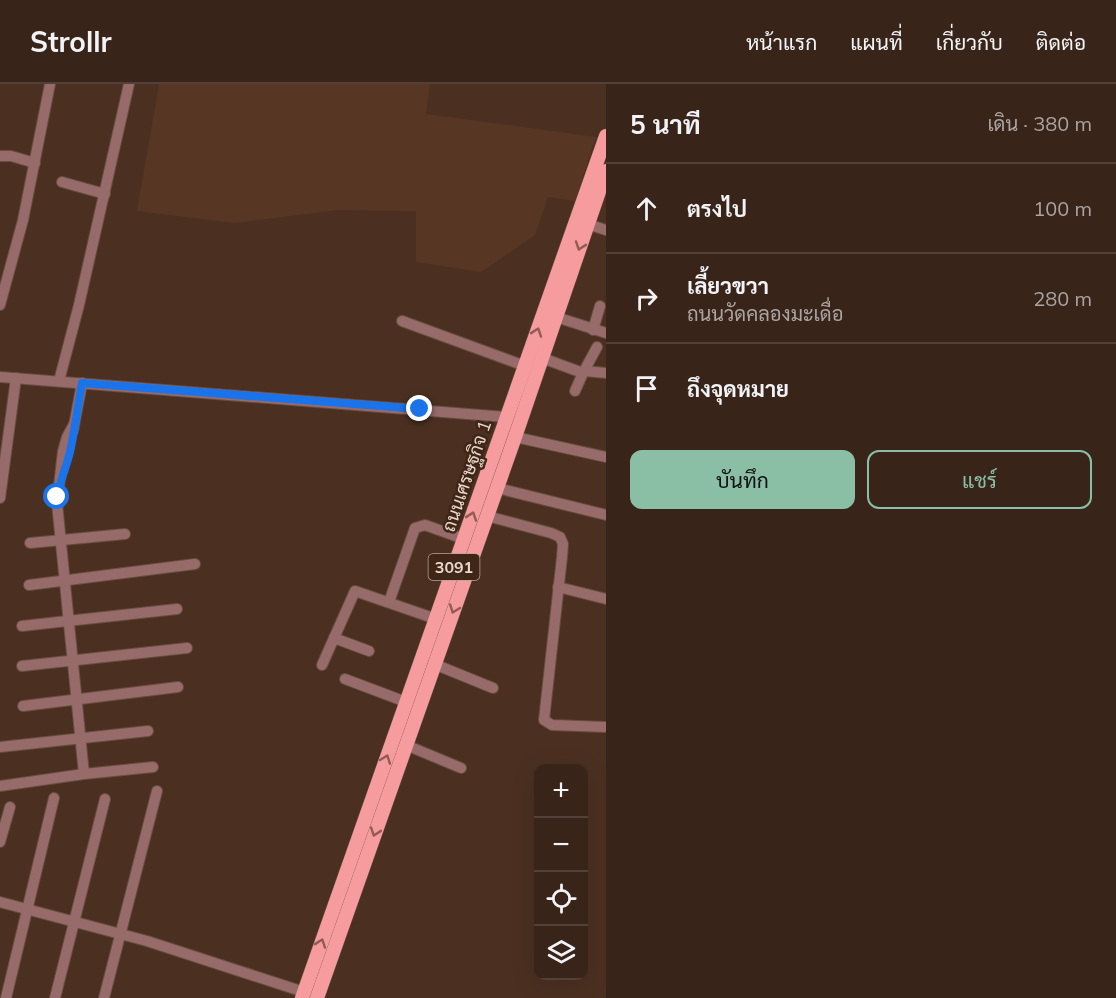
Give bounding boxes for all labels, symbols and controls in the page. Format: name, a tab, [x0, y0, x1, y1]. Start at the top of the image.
text: Strollr	[30, 24, 112, 59]
text: หน้าแรก	[746, 29, 817, 55]
text: แผนที่	[850, 29, 903, 55]
text: เกี่ยวกับ	[936, 29, 1003, 55]
text: ติดต่อ	[1036, 29, 1086, 55]
text: 5 นาที	[630, 108, 701, 141]
text: เดิน · 380 m	[987, 111, 1092, 136]
icon: ahead	[630, 192, 663, 225]
text: ตรงไป	[687, 195, 747, 223]
text: 100 m	[1033, 196, 1092, 221]
one-way arrow	[574, 240, 587, 251]
text: เลี้ยวขวา	[687, 272, 769, 300]
icon: right	[630, 282, 663, 315]
text: 280 m	[1033, 286, 1092, 311]
text: ถนนวัดคลองมะเดื่อ	[687, 301, 843, 326]
one-way arrow	[529, 327, 542, 338]
icon: arrive	[630, 372, 663, 405]
text: ถึงจุดหมาย	[687, 375, 789, 403]
route end	[406, 395, 432, 421]
street label: ถนนเศรษฐกิจ 1	[437, 417, 497, 535]
button: บันทึก	[630, 450, 855, 509]
button: แชร์	[867, 450, 1092, 509]
route start	[43, 483, 69, 509]
one-way arrow	[464, 511, 477, 521]
road number: 3091	[428, 554, 480, 580]
one-way arrow	[448, 603, 461, 614]
one-way arrow	[378, 754, 391, 765]
map controls	[534, 764, 588, 980]
button: +	[534, 764, 588, 818]
button: −	[534, 818, 588, 872]
one-way arrow	[370, 826, 382, 837]
button: locate	[534, 872, 588, 926]
button: layers	[534, 926, 588, 980]
one-way arrow	[314, 938, 327, 949]

